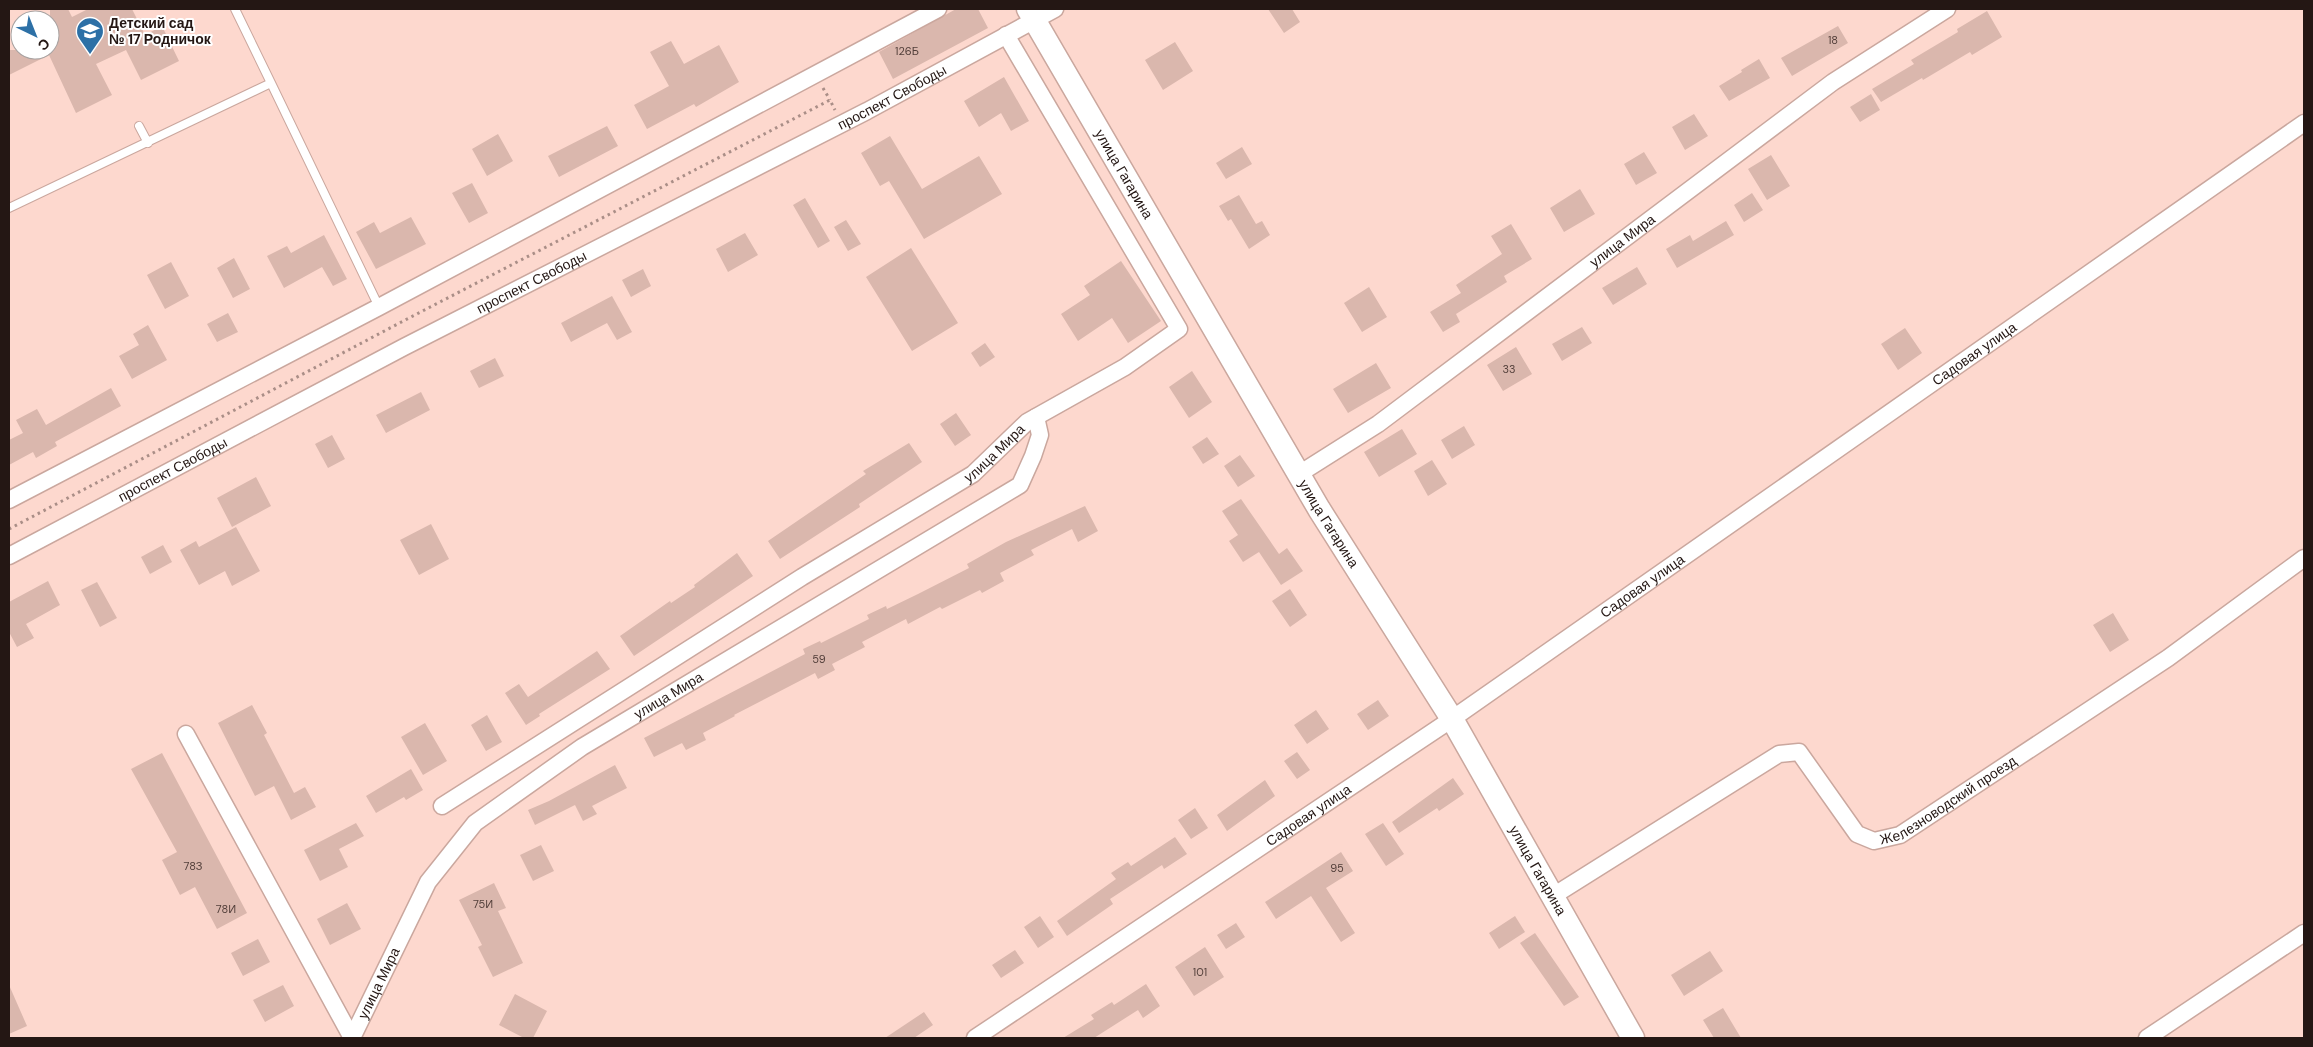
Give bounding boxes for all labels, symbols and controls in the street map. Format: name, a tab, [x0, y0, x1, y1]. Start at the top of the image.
north arrow	[10, 10, 60, 60]
place label: Детский сад № 17 Родничок	[109, 14, 212, 48]
school or university icon: Детский сад № 17 Родничок	[75, 16, 105, 55]
house number: 18	[1828, 33, 1838, 47]
text: С	[34, 34, 54, 55]
house number: 126Б	[895, 44, 919, 58]
street label: проспект Свободы	[834, 61, 949, 134]
street label: улица Гагарина	[1091, 126, 1157, 222]
street label: улица Мира	[1586, 210, 1659, 271]
street label: проспект Свободы	[474, 247, 589, 317]
street label: Садовая улица	[1928, 318, 2020, 390]
house number: 33	[1502, 362, 1516, 376]
street label: улица Мира	[961, 420, 1029, 486]
street label: проспект Свободы	[115, 433, 230, 506]
street label: улица Гагарина	[1295, 476, 1363, 571]
street label: Садовая улица	[1597, 550, 1688, 622]
house number: 59	[812, 652, 826, 666]
street label: улица Мира	[631, 668, 706, 723]
street label: Железноводский проезд	[1878, 752, 2020, 848]
street label: Садовая улица	[1262, 780, 1355, 850]
street label: улица Гагарина	[1505, 822, 1571, 919]
house number: 78З	[183, 859, 203, 873]
house number: 95	[1330, 861, 1344, 875]
house number: 75И	[473, 897, 493, 911]
house number: 78И	[216, 902, 236, 916]
street label: улица Мира	[354, 944, 404, 1022]
house number: 101	[1193, 965, 1207, 979]

